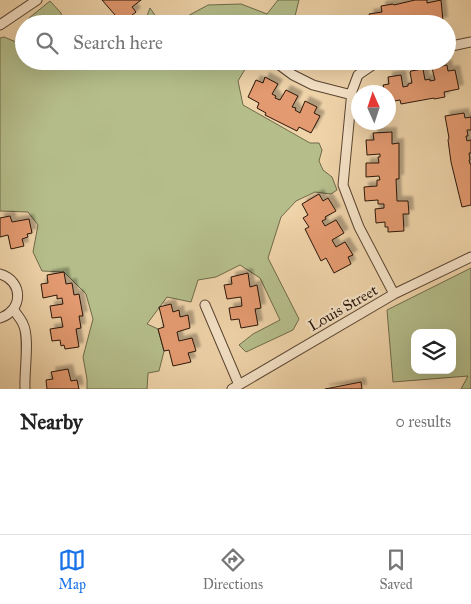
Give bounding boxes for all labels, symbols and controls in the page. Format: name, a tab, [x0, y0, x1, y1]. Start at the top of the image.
search box	[15, 15, 456, 70]
icon: search	[33, 29, 61, 57]
text: Search here	[73, 31, 163, 54]
north arrow	[351, 85, 396, 130]
street label: Louis Street	[305, 281, 381, 335]
map controls	[411, 329, 456, 374]
button: layers	[411, 329, 456, 374]
text: Nearby	[20, 409, 83, 435]
text: 0 results	[396, 412, 451, 431]
tab: Map	[58, 546, 86, 593]
tab: Directions	[203, 546, 263, 593]
tab: Saved	[380, 546, 413, 593]

